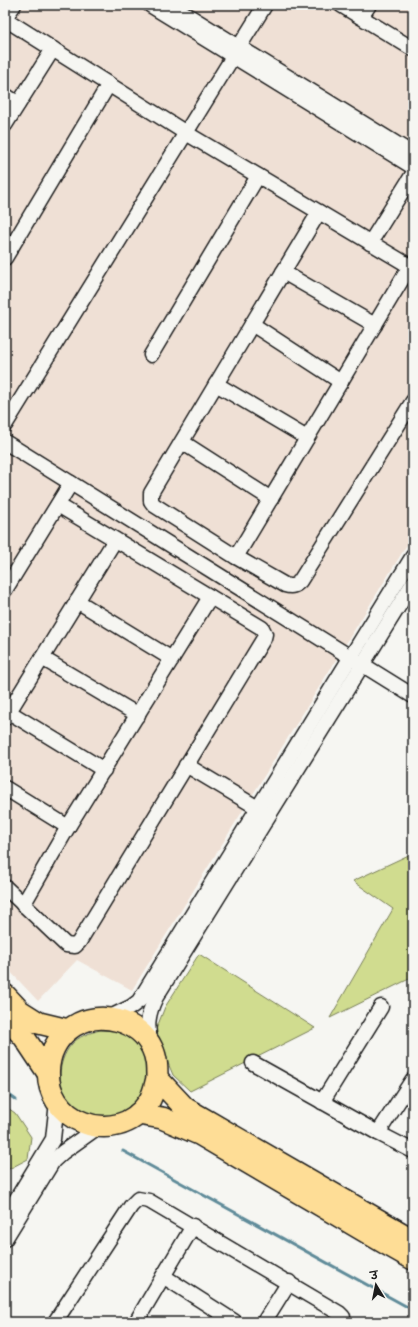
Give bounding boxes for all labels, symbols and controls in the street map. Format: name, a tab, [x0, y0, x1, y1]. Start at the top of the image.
north arrow	[356, 1265, 396, 1305]
text: उ	[369, 1268, 381, 1283]

